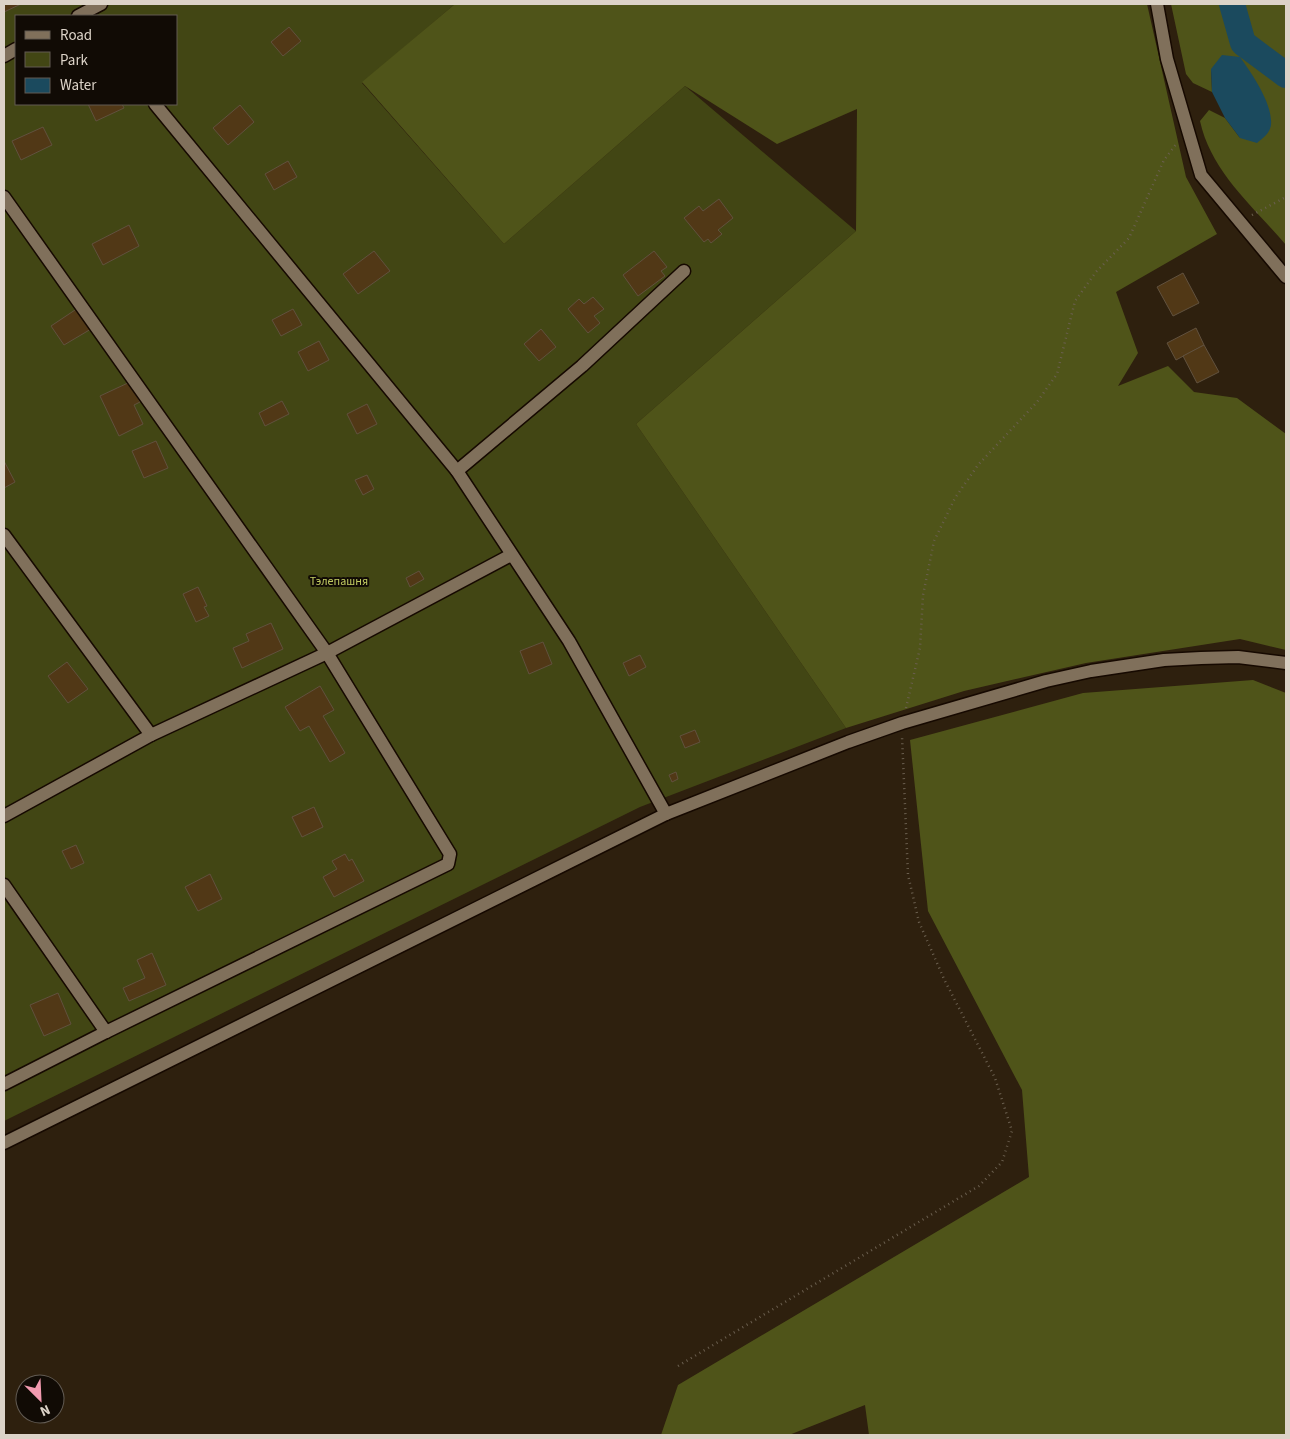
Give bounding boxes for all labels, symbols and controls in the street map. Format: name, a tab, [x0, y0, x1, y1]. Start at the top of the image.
legend	[15, 15, 178, 105]
text: Road	[60, 25, 92, 46]
text: Park	[60, 50, 89, 71]
text: Water	[60, 75, 97, 96]
park label: Тэлепашня	[310, 573, 368, 590]
north arrow	[15, 1374, 65, 1424]
text: N	[37, 1399, 53, 1421]

